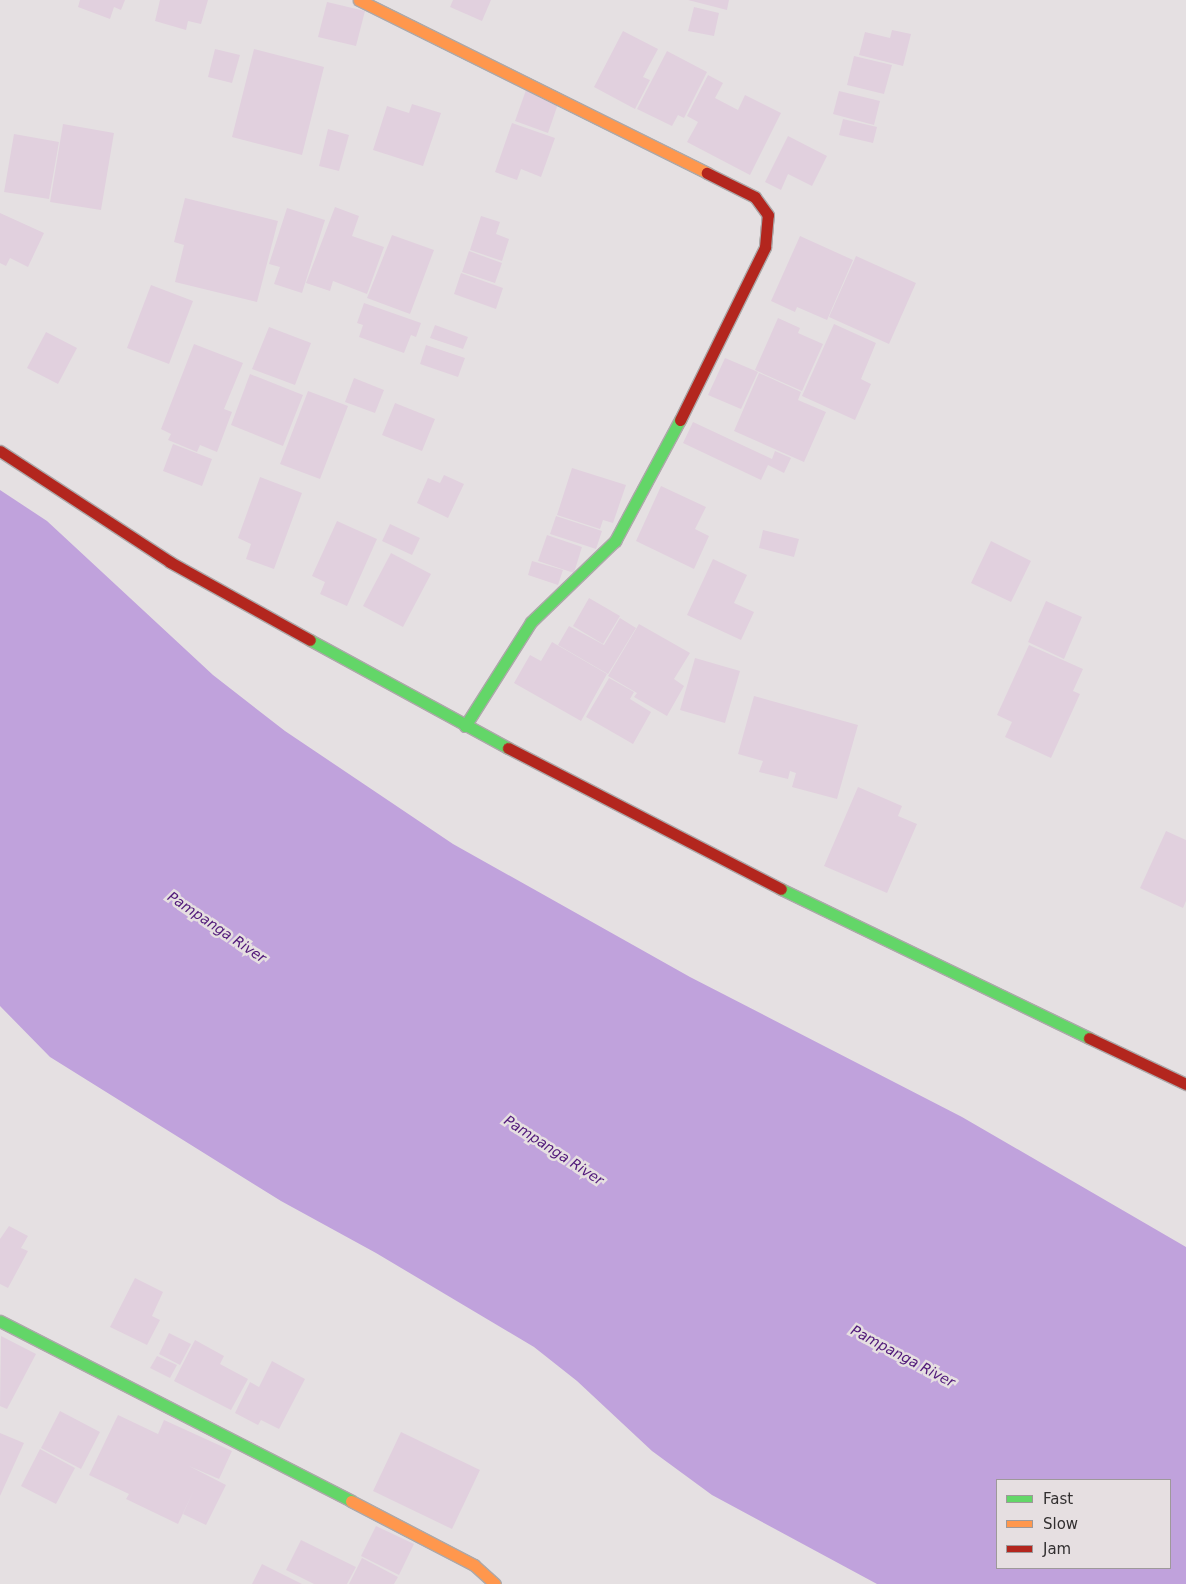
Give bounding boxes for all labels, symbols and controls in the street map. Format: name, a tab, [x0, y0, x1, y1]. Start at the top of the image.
water label: Pampanga River	[165, 888, 269, 966]
water label: Pampanga River	[501, 1112, 607, 1188]
water label: Pampanga River	[848, 1322, 958, 1390]
legend	[996, 1479, 1171, 1569]
text: Fast	[1043, 1490, 1073, 1508]
text: Slow	[1043, 1515, 1078, 1533]
text: Jam	[1043, 1540, 1071, 1558]

